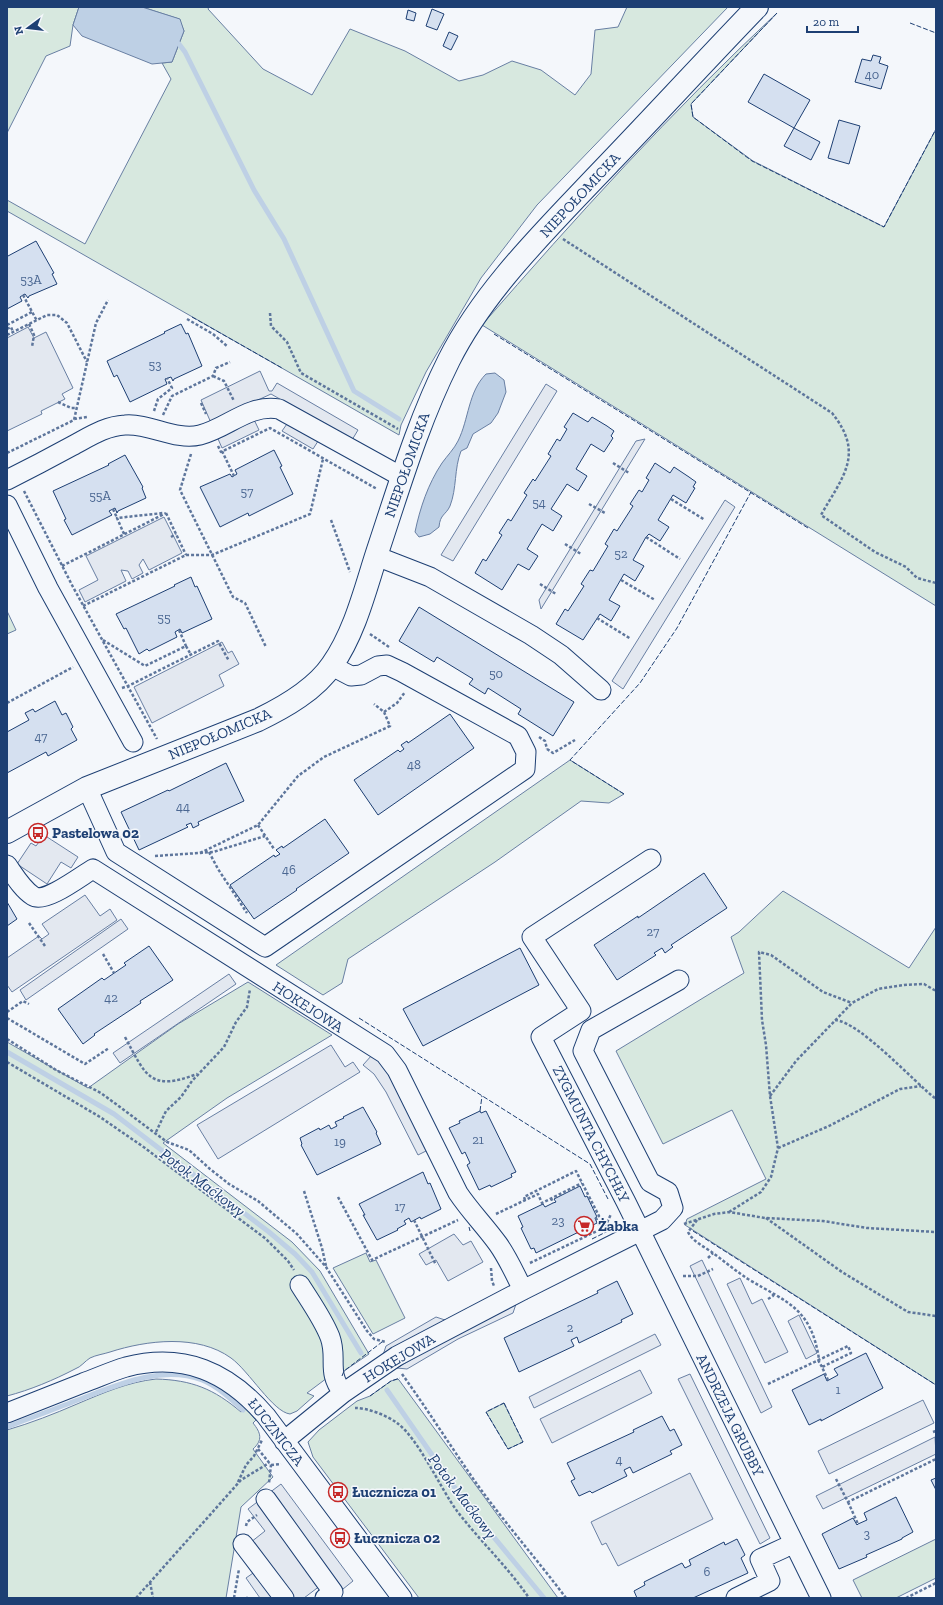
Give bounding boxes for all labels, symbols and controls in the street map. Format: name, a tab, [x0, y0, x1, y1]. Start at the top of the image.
north arrow	[8, 8, 48, 48]
scale bar	[807, 8, 858, 34]
text: 20 m	[813, 15, 840, 29]
text: N	[11, 24, 26, 36]
house number: 40	[865, 67, 879, 82]
street label: NIEPOŁOMICKA	[536, 148, 624, 241]
house number: 53A	[20, 272, 42, 287]
house number: 53	[148, 357, 162, 372]
street label: NIEPOŁOMICKA	[381, 410, 433, 520]
house number: 57	[241, 484, 253, 499]
house number: 55A	[89, 488, 111, 503]
house number: 54	[532, 495, 546, 510]
house number: 52	[614, 546, 628, 561]
house number: 55	[157, 610, 171, 625]
house number: 50	[489, 666, 503, 681]
street label: NIEPOŁOMICKA	[166, 704, 274, 764]
house number: 47	[35, 729, 47, 744]
house number: 48	[407, 757, 421, 772]
house number: 44	[176, 799, 190, 814]
bus stop icon: Pastelowa 02	[27, 822, 49, 844]
place label: Pastelowa 02	[52, 824, 139, 842]
house number: 46	[282, 862, 296, 877]
house number: 27	[647, 924, 659, 939]
street label: HOKEJOWA	[269, 978, 347, 1037]
house number: 42	[104, 990, 118, 1005]
street label: ZYGMUNTA CHYCHŁY	[549, 1063, 634, 1206]
house number: 21	[472, 1132, 484, 1147]
house number: 19	[334, 1134, 346, 1149]
water label: Potok Maćkowy	[156, 1144, 250, 1221]
house number: 17	[395, 1199, 405, 1214]
house number: 23	[551, 1213, 565, 1228]
supermarket icon: Żabka	[573, 1215, 595, 1237]
place label: Żabka	[598, 1217, 639, 1235]
house number: 2	[567, 1320, 574, 1335]
street label: HOKEJOWA	[360, 1329, 438, 1386]
street label: ANDRZEJA GRUBBY	[692, 1351, 768, 1480]
house number: 1	[835, 1382, 841, 1397]
street label: ŁUCZNICZA	[244, 1395, 308, 1470]
water label: Potok Maćkowy	[424, 1450, 501, 1543]
house number: 4	[615, 1452, 623, 1467]
bus stop icon: Łucznicza 01	[327, 1481, 349, 1503]
place label: Łucznicza 01	[352, 1483, 436, 1501]
house number: 3	[864, 1526, 870, 1541]
bus stop icon: Łucznicza 02	[329, 1527, 351, 1549]
place label: Łucznicza 02	[354, 1529, 440, 1547]
house number: 6	[704, 1564, 711, 1579]

